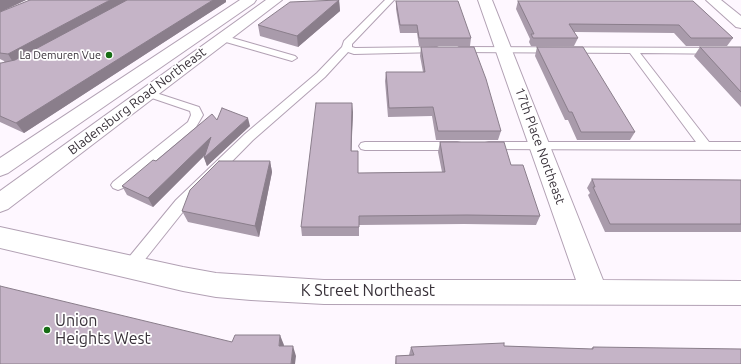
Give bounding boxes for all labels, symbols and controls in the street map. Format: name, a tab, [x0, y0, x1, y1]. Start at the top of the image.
street label: Bladensburg Road Northeast	[65, 44, 209, 158]
place label: La Demuren Vue	[19, 48, 101, 62]
marker: La Demuren Vue	[104, 50, 114, 60]
street label: 17th Place Northeast	[512, 85, 568, 207]
street label: K Street Northeast	[301, 281, 435, 301]
place label: Union Heights West	[55, 311, 151, 349]
marker: Union Heights West	[42, 325, 52, 335]

